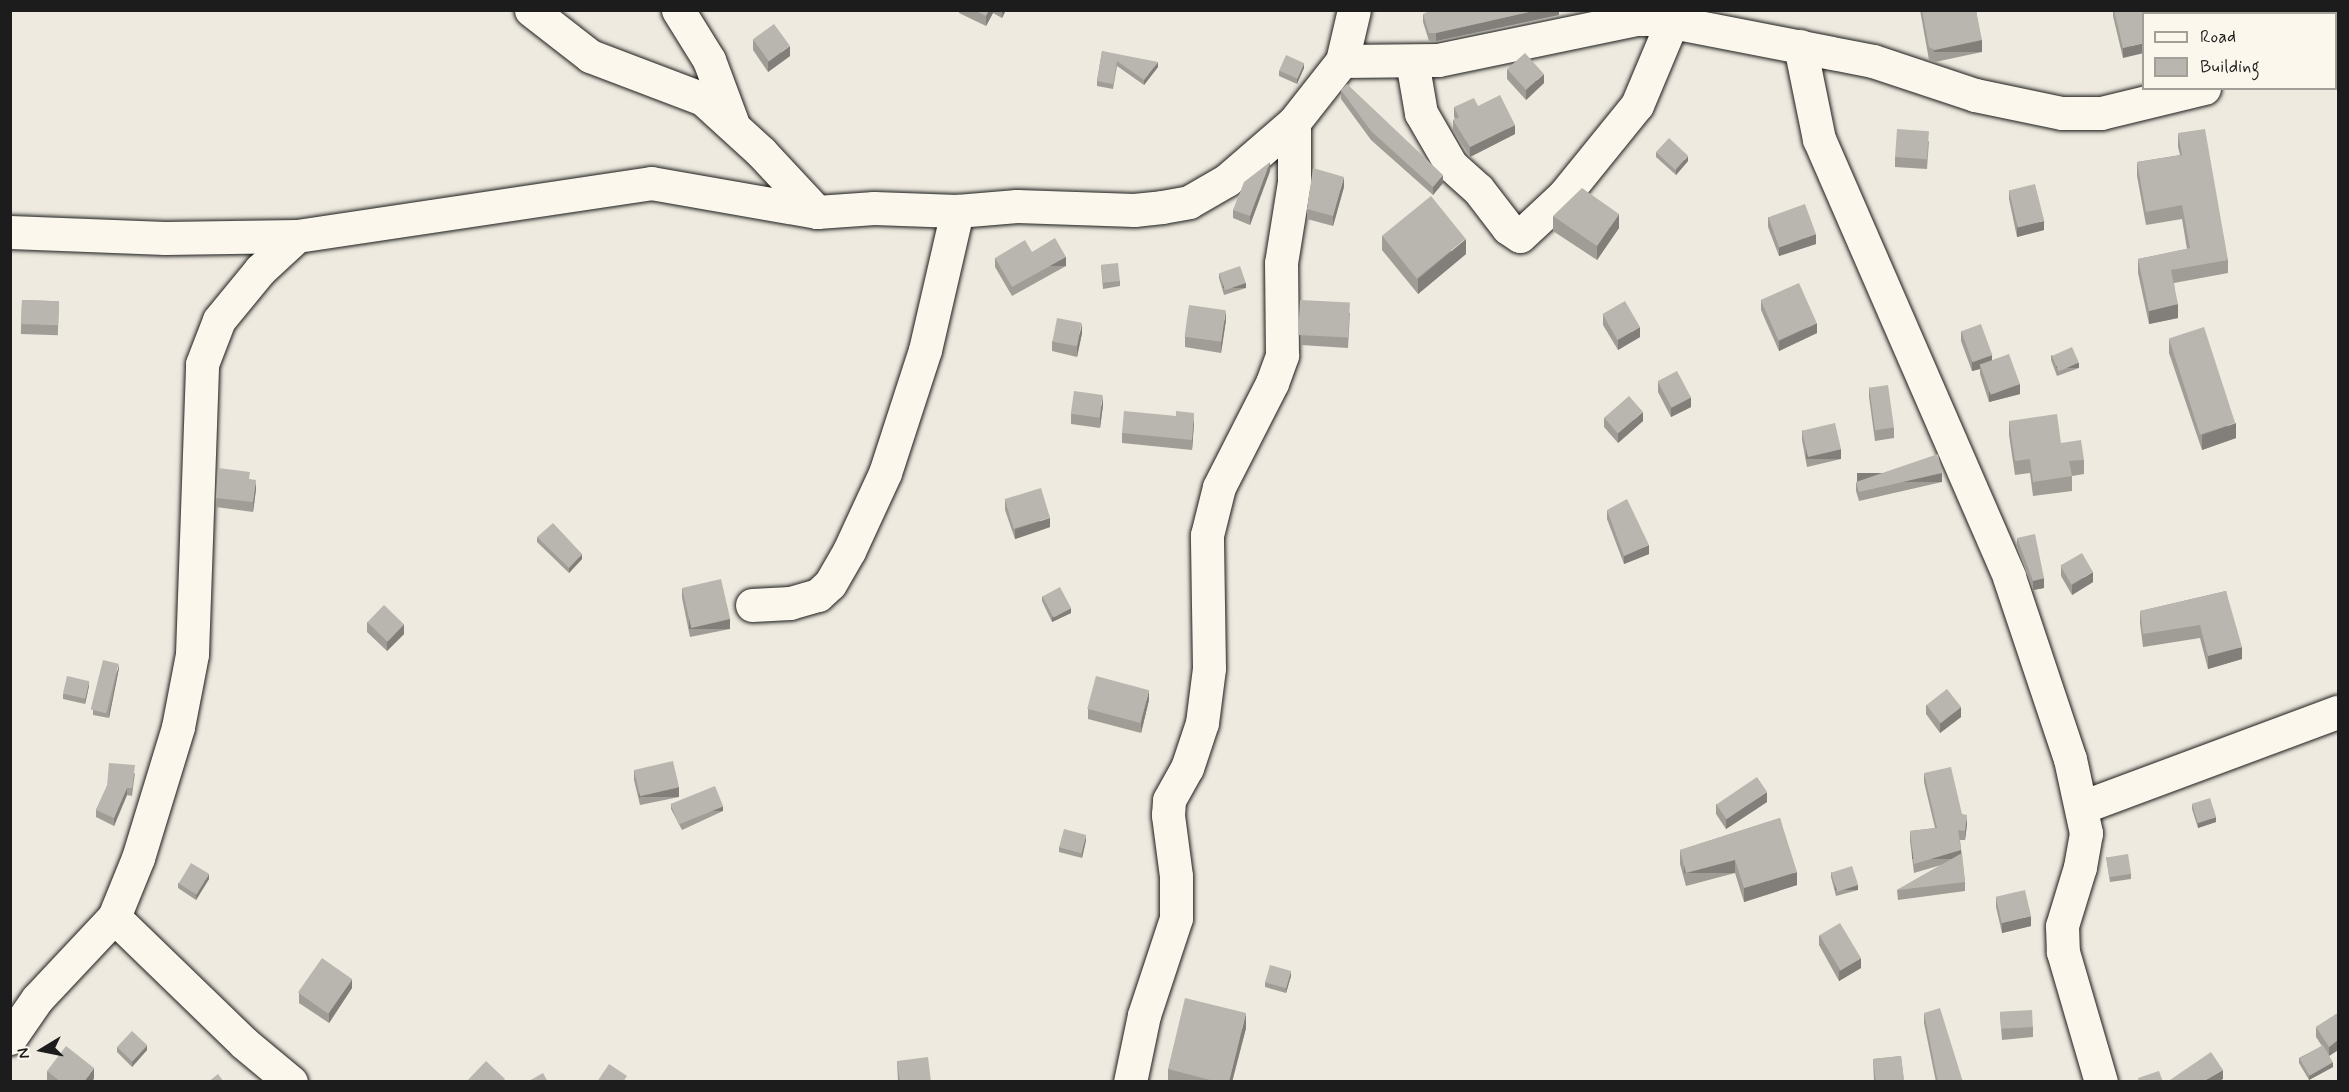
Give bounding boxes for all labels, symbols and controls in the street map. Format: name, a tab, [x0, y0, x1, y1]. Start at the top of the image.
legend	[2142, 12, 2337, 90]
text: Road	[2200, 25, 2236, 49]
text: Building	[2200, 55, 2260, 79]
north arrow	[12, 1020, 72, 1080]
text: N	[13, 1046, 35, 1060]

